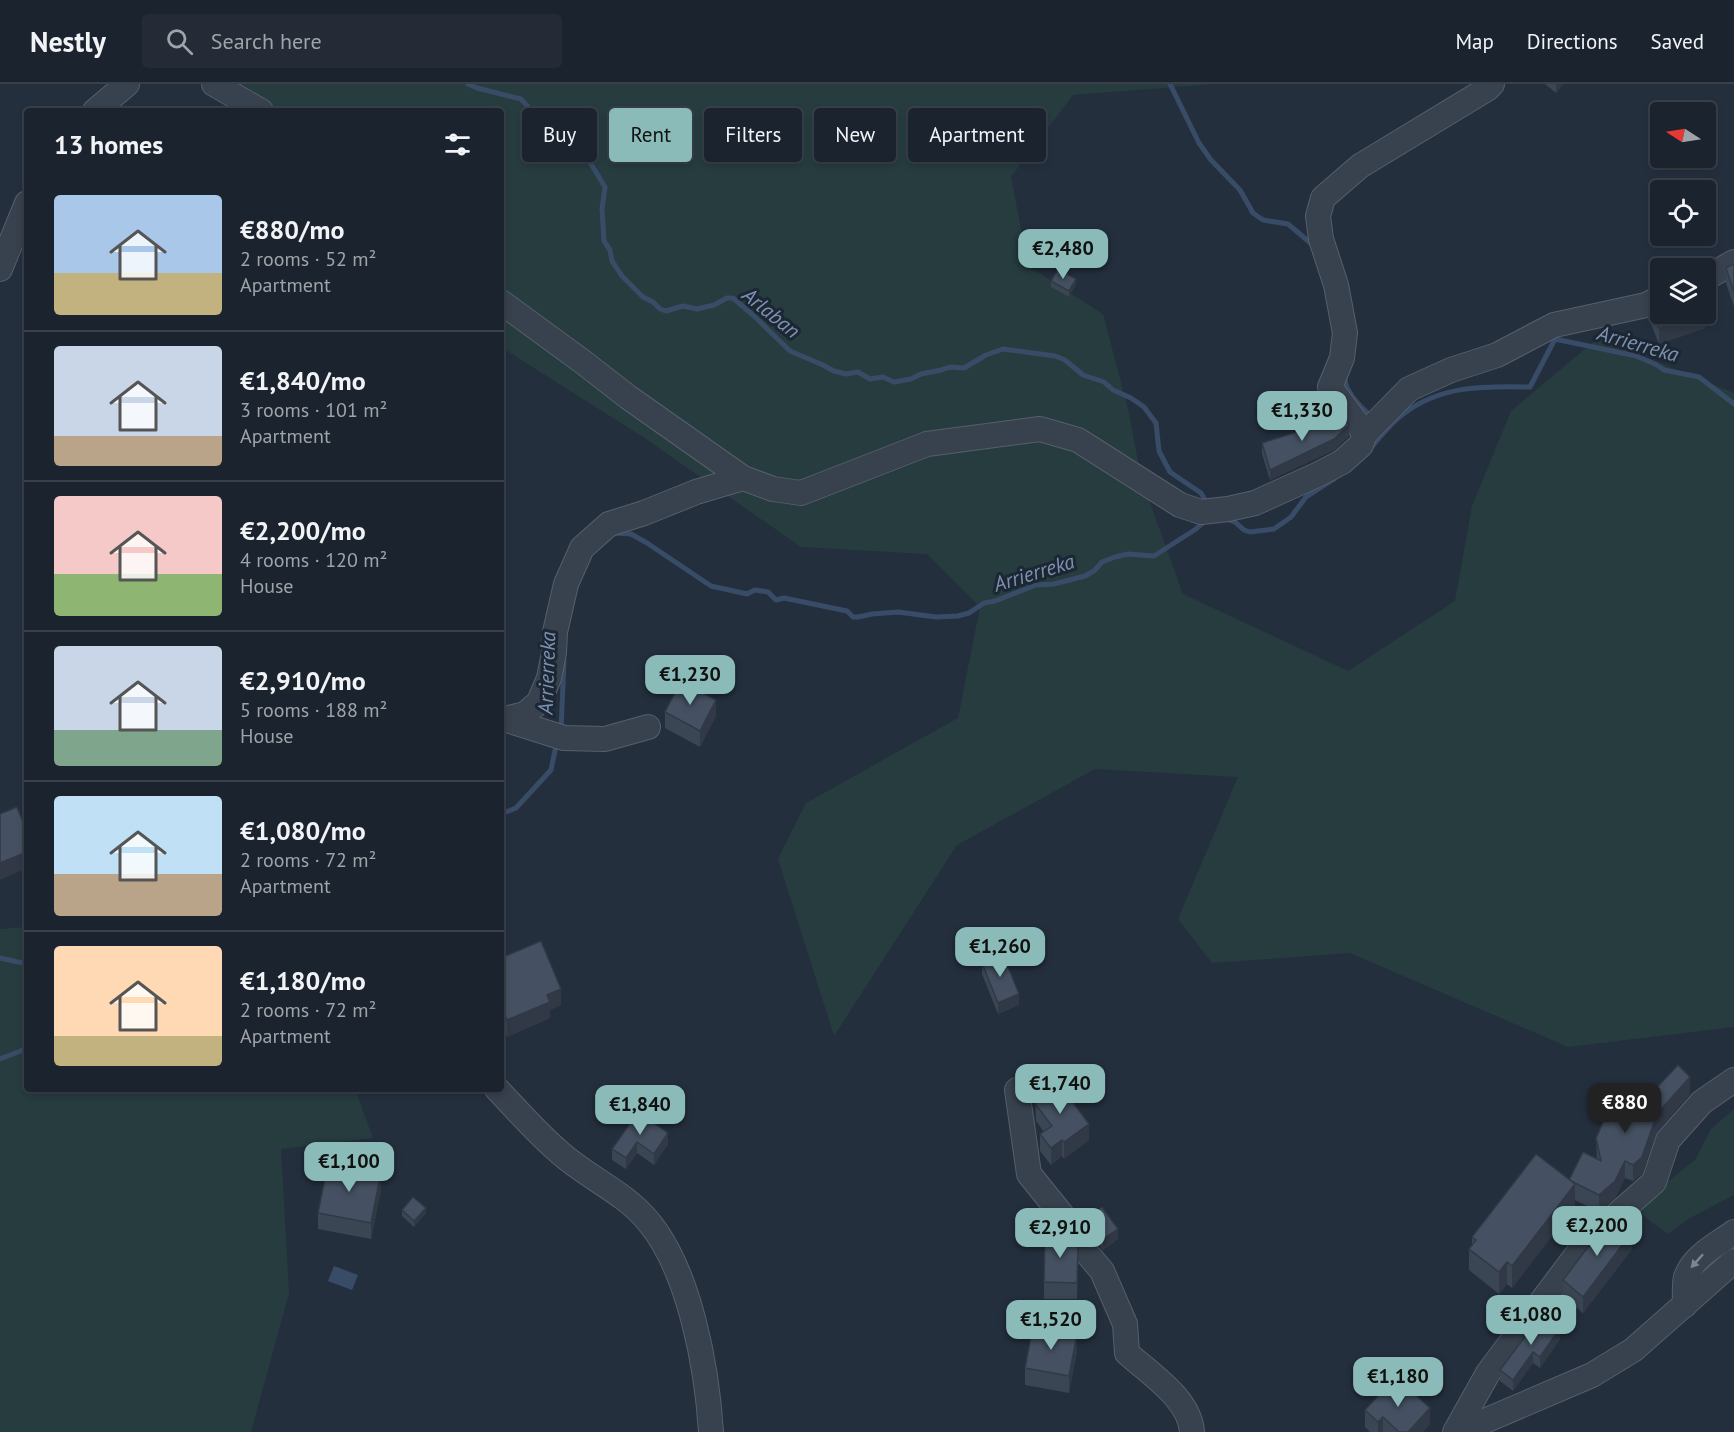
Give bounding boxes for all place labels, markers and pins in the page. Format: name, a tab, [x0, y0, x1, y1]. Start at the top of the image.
pin: €2,480	[1014, 229, 1112, 280]
pin: €1,330	[1253, 391, 1351, 442]
pin: €1,230	[641, 655, 739, 706]
pin: €1,260	[951, 927, 1049, 978]
pin: €1,740	[1011, 1064, 1109, 1115]
pin: €880	[1589, 1083, 1661, 1134]
pin: €1,840	[591, 1085, 689, 1136]
pin: €1,100	[300, 1142, 398, 1193]
pin: €2,200	[1548, 1206, 1646, 1257]
pin: €2,910	[1011, 1208, 1109, 1259]
pin: €1,080	[1482, 1295, 1580, 1346]
pin: €1,520	[1002, 1300, 1100, 1351]
pin: €1,180	[1349, 1357, 1447, 1408]

